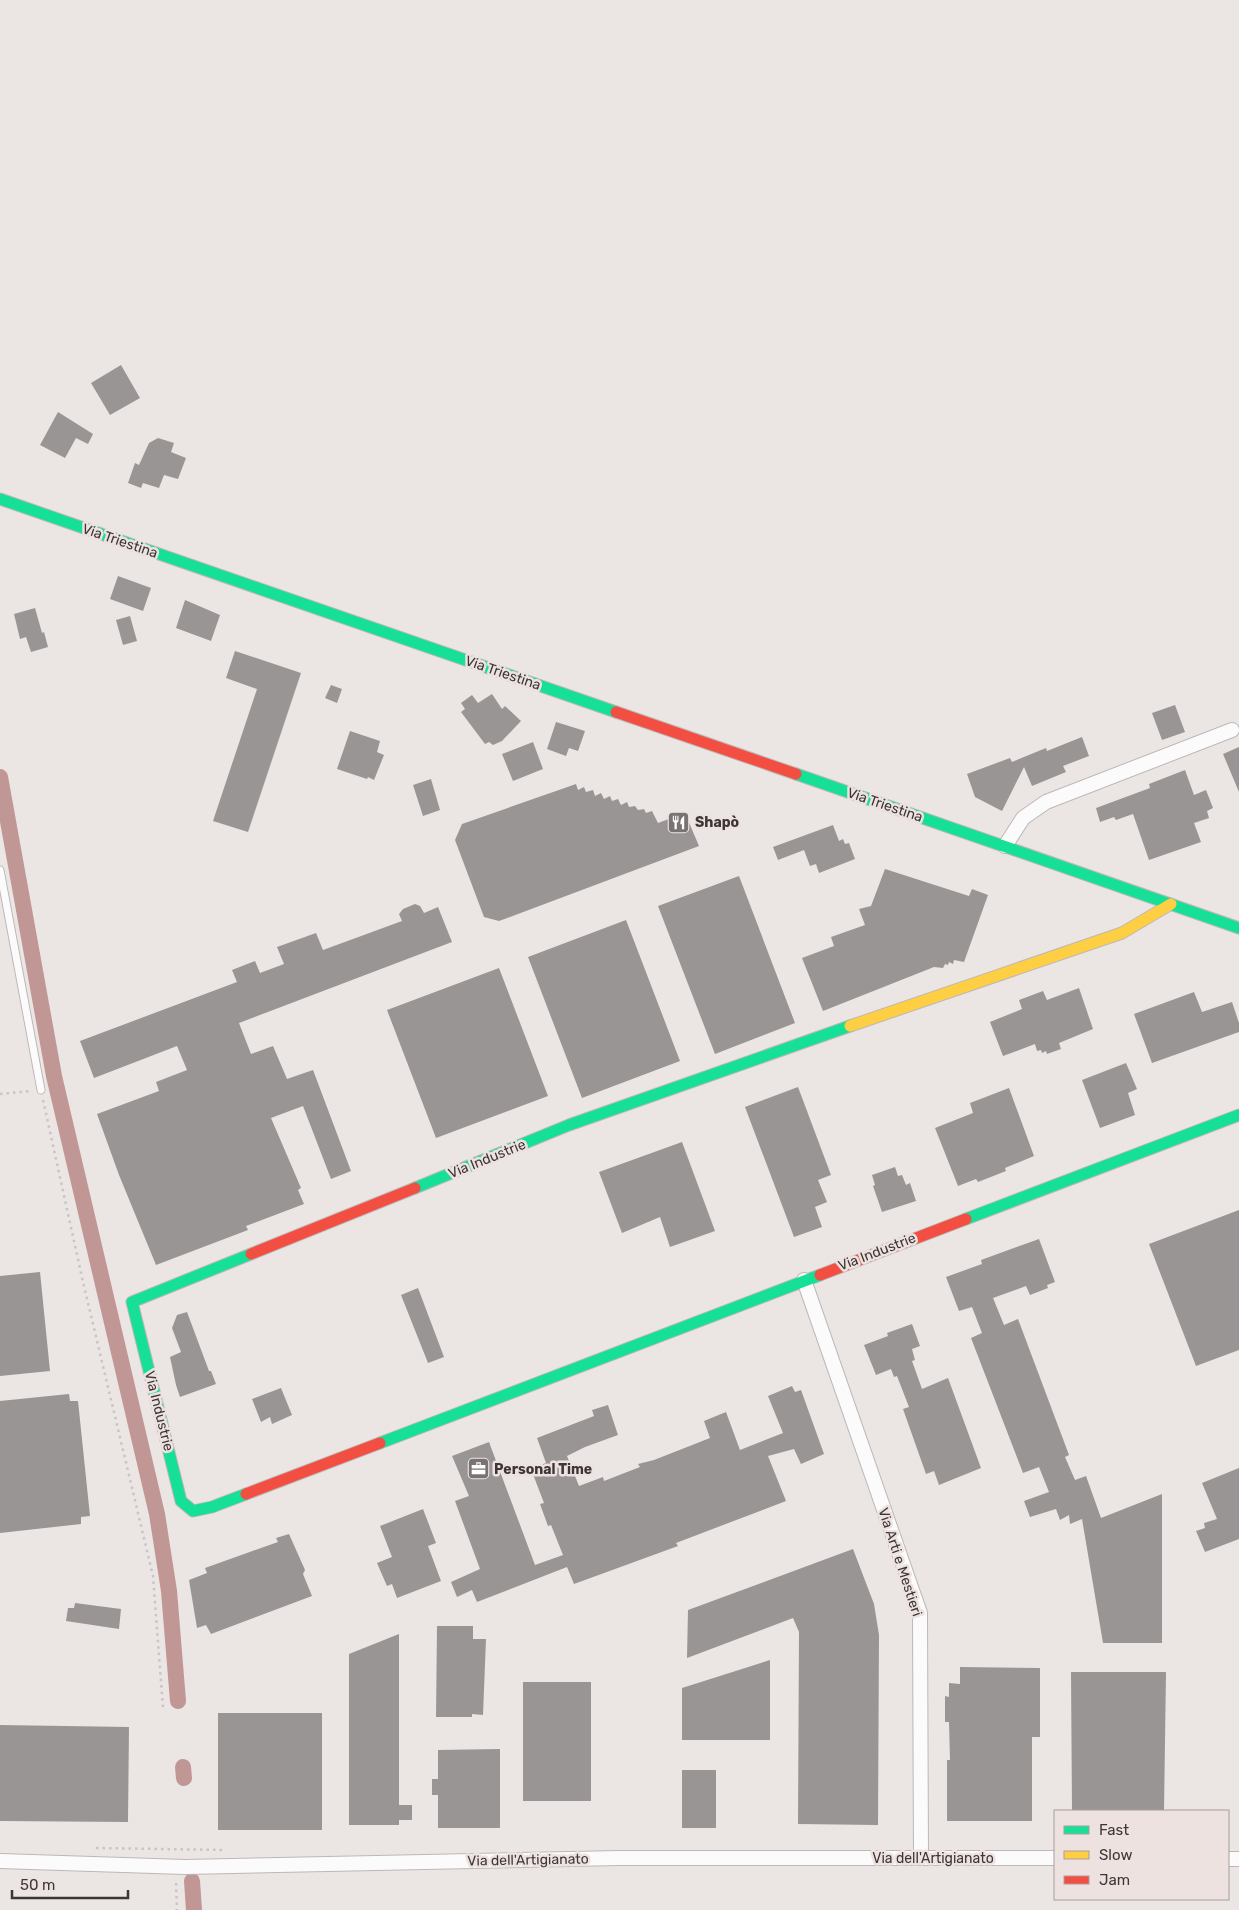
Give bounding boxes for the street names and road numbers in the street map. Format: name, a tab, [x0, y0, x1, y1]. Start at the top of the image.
street label: Via Triestina	[80, 520, 160, 562]
street label: Via Triestina	[463, 652, 543, 694]
street label: Via Triestina	[845, 784, 925, 826]
street label: Via Industrie	[446, 1136, 528, 1182]
street label: Via Industrie	[836, 1229, 918, 1275]
street label: Via Industrie	[141, 1369, 177, 1453]
street label: Via Arti e Mestieri	[874, 1506, 926, 1618]
street label: Via dell'Artigianato	[467, 1850, 589, 1870]
street label: Via dell'Artigianato	[872, 1850, 994, 1867]

